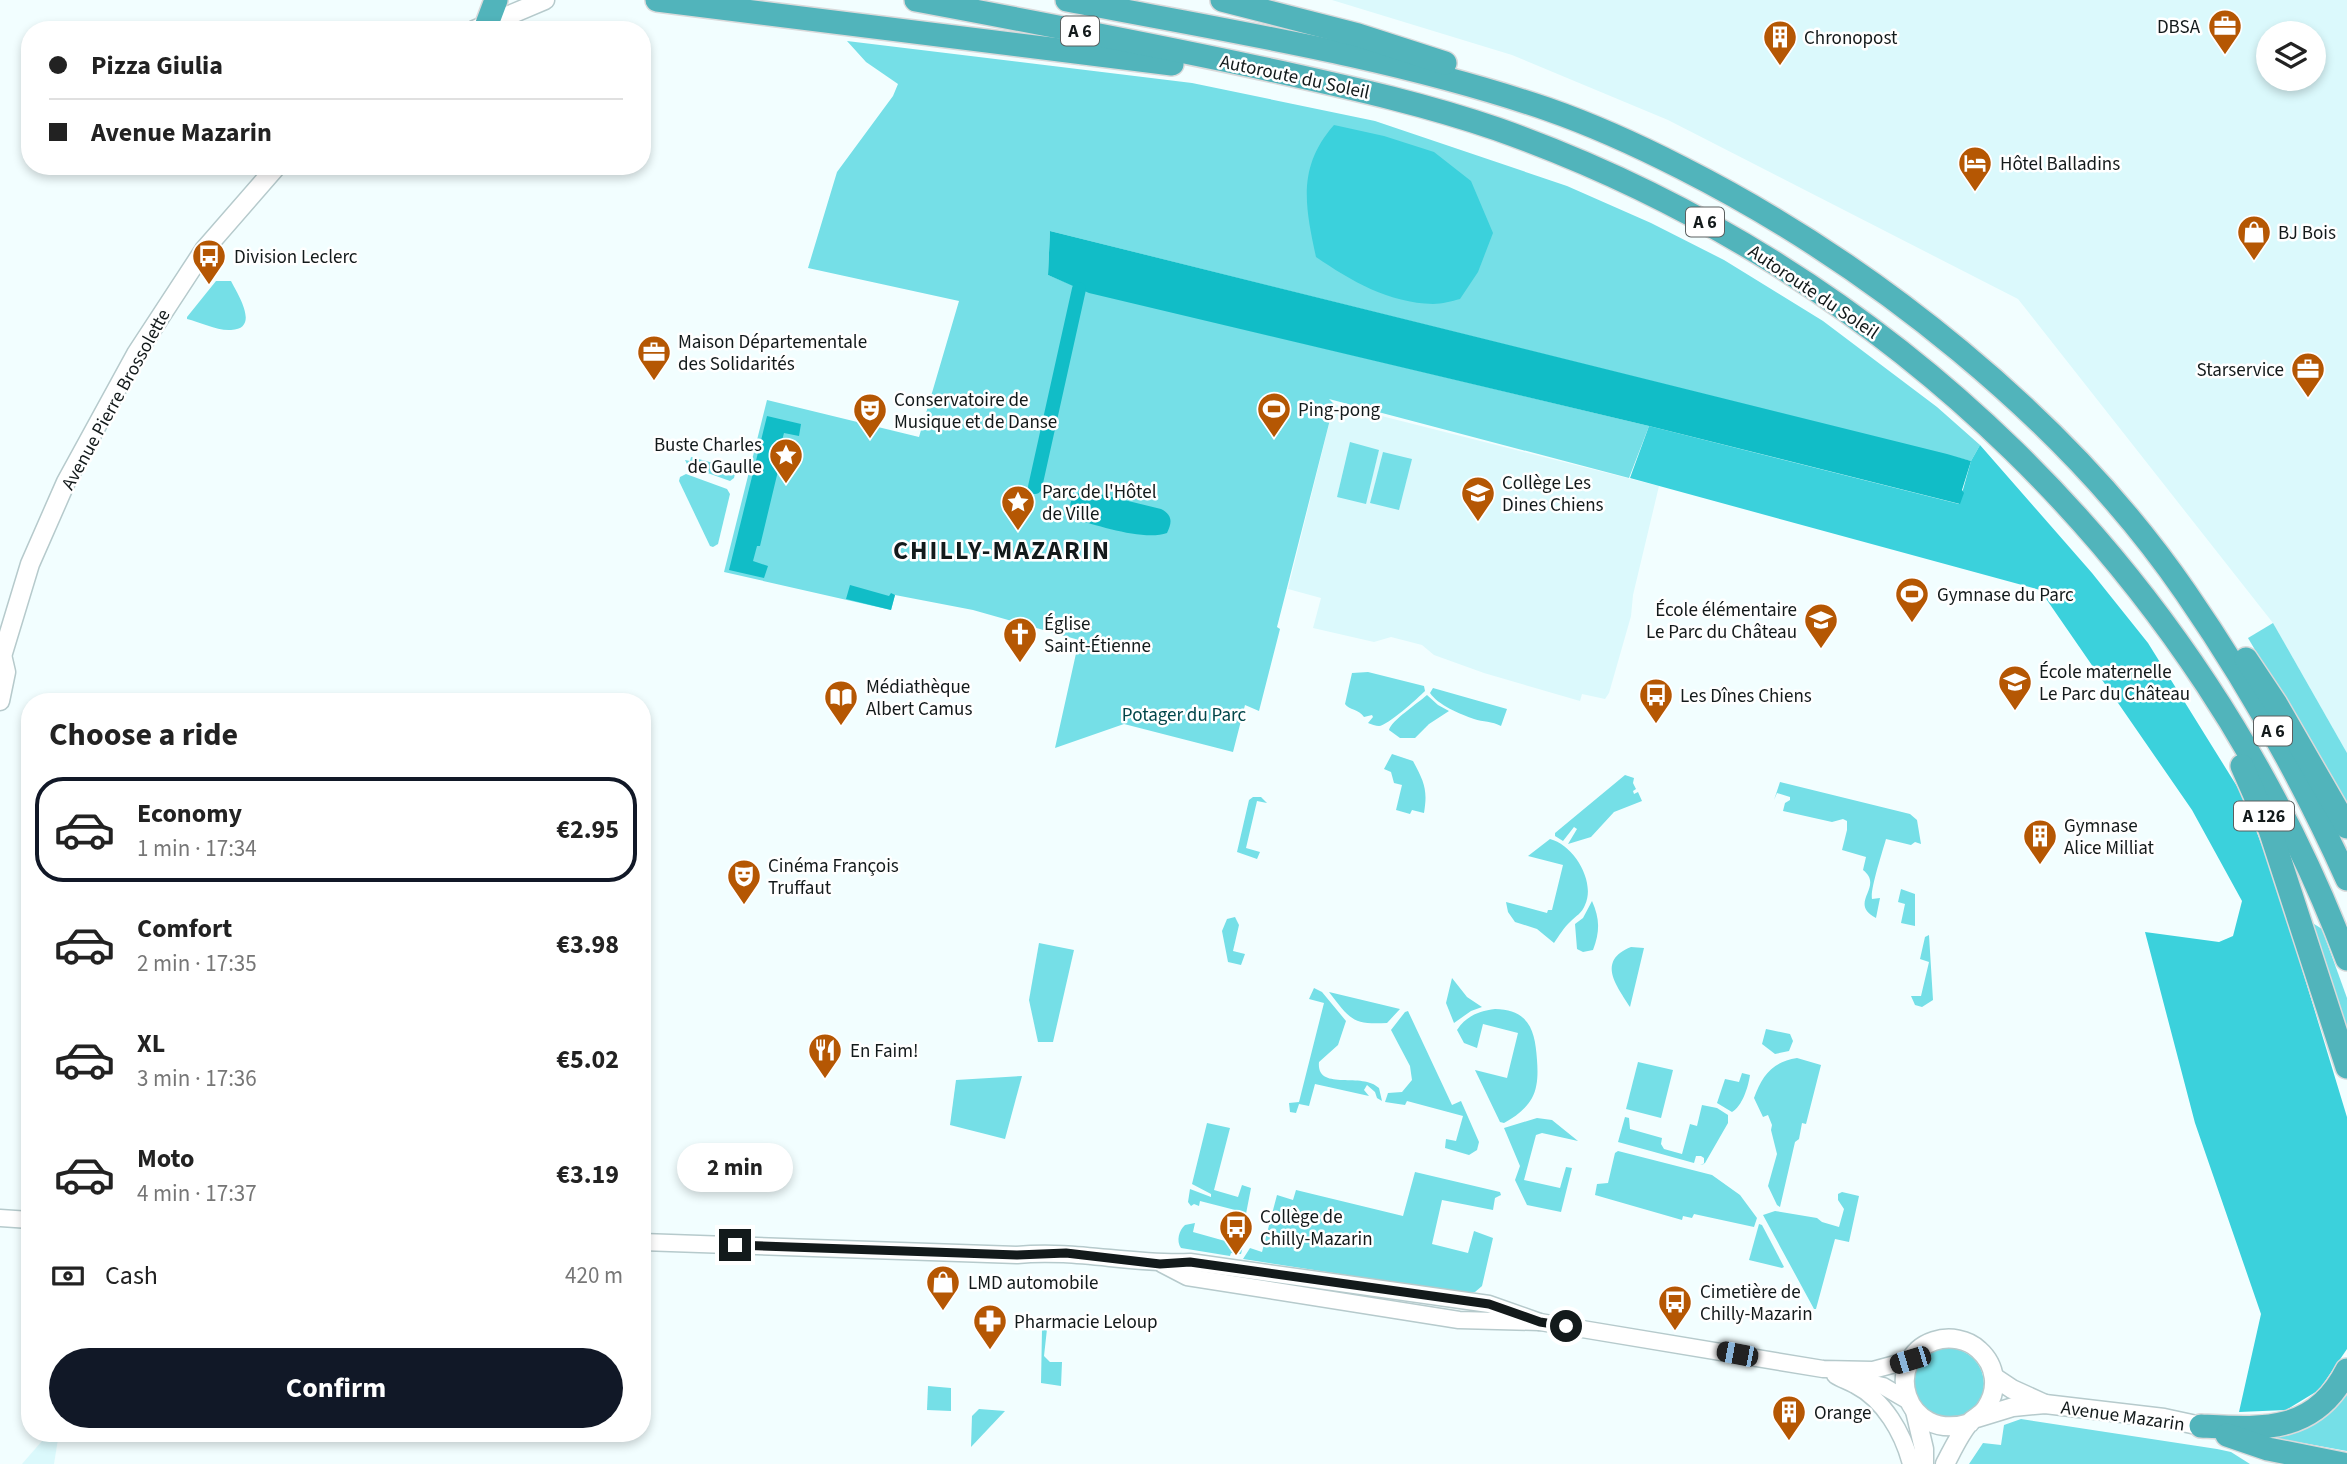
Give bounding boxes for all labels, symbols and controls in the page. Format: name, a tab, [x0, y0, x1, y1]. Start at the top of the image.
office icon: DBSA	[2206, 7, 2244, 56]
place label: DBSA	[2157, 14, 2201, 41]
road number: A 6	[1061, 16, 1099, 46]
building icon: Chronopost	[1761, 18, 1799, 67]
map controls	[2256, 21, 2326, 91]
button: layers	[2256, 21, 2326, 91]
place label: Chronopost	[1804, 25, 1898, 52]
text: Pizza Giulia	[91, 47, 223, 84]
street label: Autoroute du Soleil	[1217, 48, 1372, 107]
text: Avenue Mazarin	[91, 114, 272, 151]
hotel icon: Hôtel Balladins	[1956, 144, 1994, 193]
place label: Hôtel Balladins	[2000, 151, 2120, 178]
road number: A 6	[1686, 208, 1724, 236]
shop icon: BJ Bois	[2235, 213, 2273, 262]
place label: BJ Bois	[2278, 220, 2336, 247]
bus stop icon: Division Leclerc	[190, 237, 228, 286]
street label: Autoroute du Soleil	[1742, 238, 1884, 346]
place label: Division Leclerc	[234, 244, 358, 271]
street label: Avenue Pierre Brossolette	[55, 304, 177, 495]
place label: Maison Départementale des Solidarités	[678, 329, 867, 378]
office icon: Maison Départementale des Solidarités	[635, 333, 673, 382]
office icon: Starservice	[2289, 350, 2327, 399]
place label: Starservice	[2196, 357, 2284, 384]
place label: Conservatoire de Musique et de Danse	[894, 387, 1057, 436]
sports icon: Ping-pong	[1255, 390, 1293, 439]
theatre icon: Conservatoire de Musique et de Danse	[851, 391, 889, 440]
place label: Ping-pong	[1298, 397, 1381, 424]
place label: Buste Charles de Gaulle	[654, 432, 762, 481]
place icon: Buste Charles de Gaulle	[767, 436, 805, 485]
place label: Collège Les Dines Chiens	[1502, 470, 1604, 519]
school or university icon: Collège Les Dines Chiens	[1459, 474, 1497, 523]
place label: Parc de l'Hôtel de Ville	[1042, 479, 1157, 528]
place icon: Parc de l'Hôtel de Ville	[999, 483, 1037, 532]
district label: CHILLY-MAZARIN	[893, 532, 1111, 569]
sports icon: Gymnase du Parc	[1893, 575, 1931, 624]
place label: Gymnase du Parc	[1937, 582, 2074, 609]
place label: École élémentaire Le Parc du Château	[1646, 597, 1797, 646]
school or university icon: École élémentaire Le Parc du Château	[1802, 601, 1840, 650]
place label: Église Saint-Étienne	[1044, 611, 1151, 660]
church icon: Église Saint-Étienne	[1001, 615, 1039, 664]
place label: École maternelle Le Parc du Château	[2039, 659, 2190, 708]
school or university icon: École maternelle Le Parc du Château	[1996, 663, 2034, 712]
place label: Médiathèque Albert Camus	[866, 674, 972, 723]
bus stop icon: Les Dînes Chiens	[1637, 676, 1675, 725]
library icon: Médiathèque Albert Camus	[822, 678, 860, 727]
place label: Les Dînes Chiens	[1680, 683, 1812, 710]
park label: Potager du Parc	[1122, 702, 1246, 729]
text: Choose a ride	[49, 712, 238, 758]
road number: A 6	[2254, 716, 2292, 746]
text: Economy	[137, 795, 242, 832]
icon: car	[53, 798, 116, 861]
road number: A 126	[2234, 802, 2294, 830]
text: €2.95	[556, 811, 619, 848]
place label: Gymnase Alice Milliat	[2064, 813, 2154, 862]
building icon: Gymnase Alice Milliat	[2021, 817, 2059, 866]
text: 1 min · 17:34	[137, 832, 257, 865]
place label: Cinéma François Truffaut	[768, 853, 899, 902]
theatre icon: Cinéma François Truffaut	[725, 857, 763, 906]
text: Comfort	[137, 910, 232, 947]
icon: car	[53, 913, 116, 976]
text: €3.98	[556, 926, 619, 963]
text: 2 min · 17:35	[137, 947, 257, 980]
text: XL	[137, 1025, 165, 1062]
icon: car	[53, 1028, 116, 1091]
restaurant icon: En Faim!	[806, 1031, 844, 1080]
place label: En Faim!	[850, 1038, 918, 1065]
text: €5.02	[556, 1041, 619, 1078]
text: 3 min · 17:36	[137, 1062, 257, 1095]
text: Moto	[137, 1140, 194, 1177]
icon: car	[53, 1143, 116, 1206]
callout: 2 min	[677, 1144, 793, 1192]
text: 2 min	[707, 1151, 763, 1184]
text: €3.19	[556, 1156, 619, 1193]
text: 4 min · 17:37	[137, 1177, 257, 1210]
place label: Collège de Chilly-Mazarin	[1260, 1204, 1373, 1253]
bus stop icon: Collège de Chilly-Mazarin	[1217, 1208, 1255, 1257]
route end	[719, 1229, 751, 1261]
icon: cash	[49, 1257, 87, 1295]
text: Cash	[105, 1257, 158, 1294]
text: 420 m	[565, 1259, 623, 1292]
shop icon: LMD automobile	[924, 1263, 962, 1312]
place label: LMD automobile	[968, 1270, 1098, 1297]
place label: Cimetière de Chilly-Mazarin	[1700, 1279, 1813, 1328]
bus stop icon: Cimetière de Chilly-Mazarin	[1656, 1283, 1694, 1332]
pharmacy icon: Pharmacie Leloup	[971, 1302, 1009, 1351]
place label: Pharmacie Leloup	[1014, 1309, 1158, 1336]
route start	[1550, 1310, 1582, 1342]
car	[1715, 1340, 1760, 1368]
car	[1887, 1344, 1934, 1376]
button: Confirm	[49, 1348, 623, 1428]
building icon: Orange	[1770, 1393, 1808, 1442]
street label: Avenue Mazarin	[2059, 1394, 2186, 1439]
place label: Orange	[1814, 1400, 1871, 1427]

